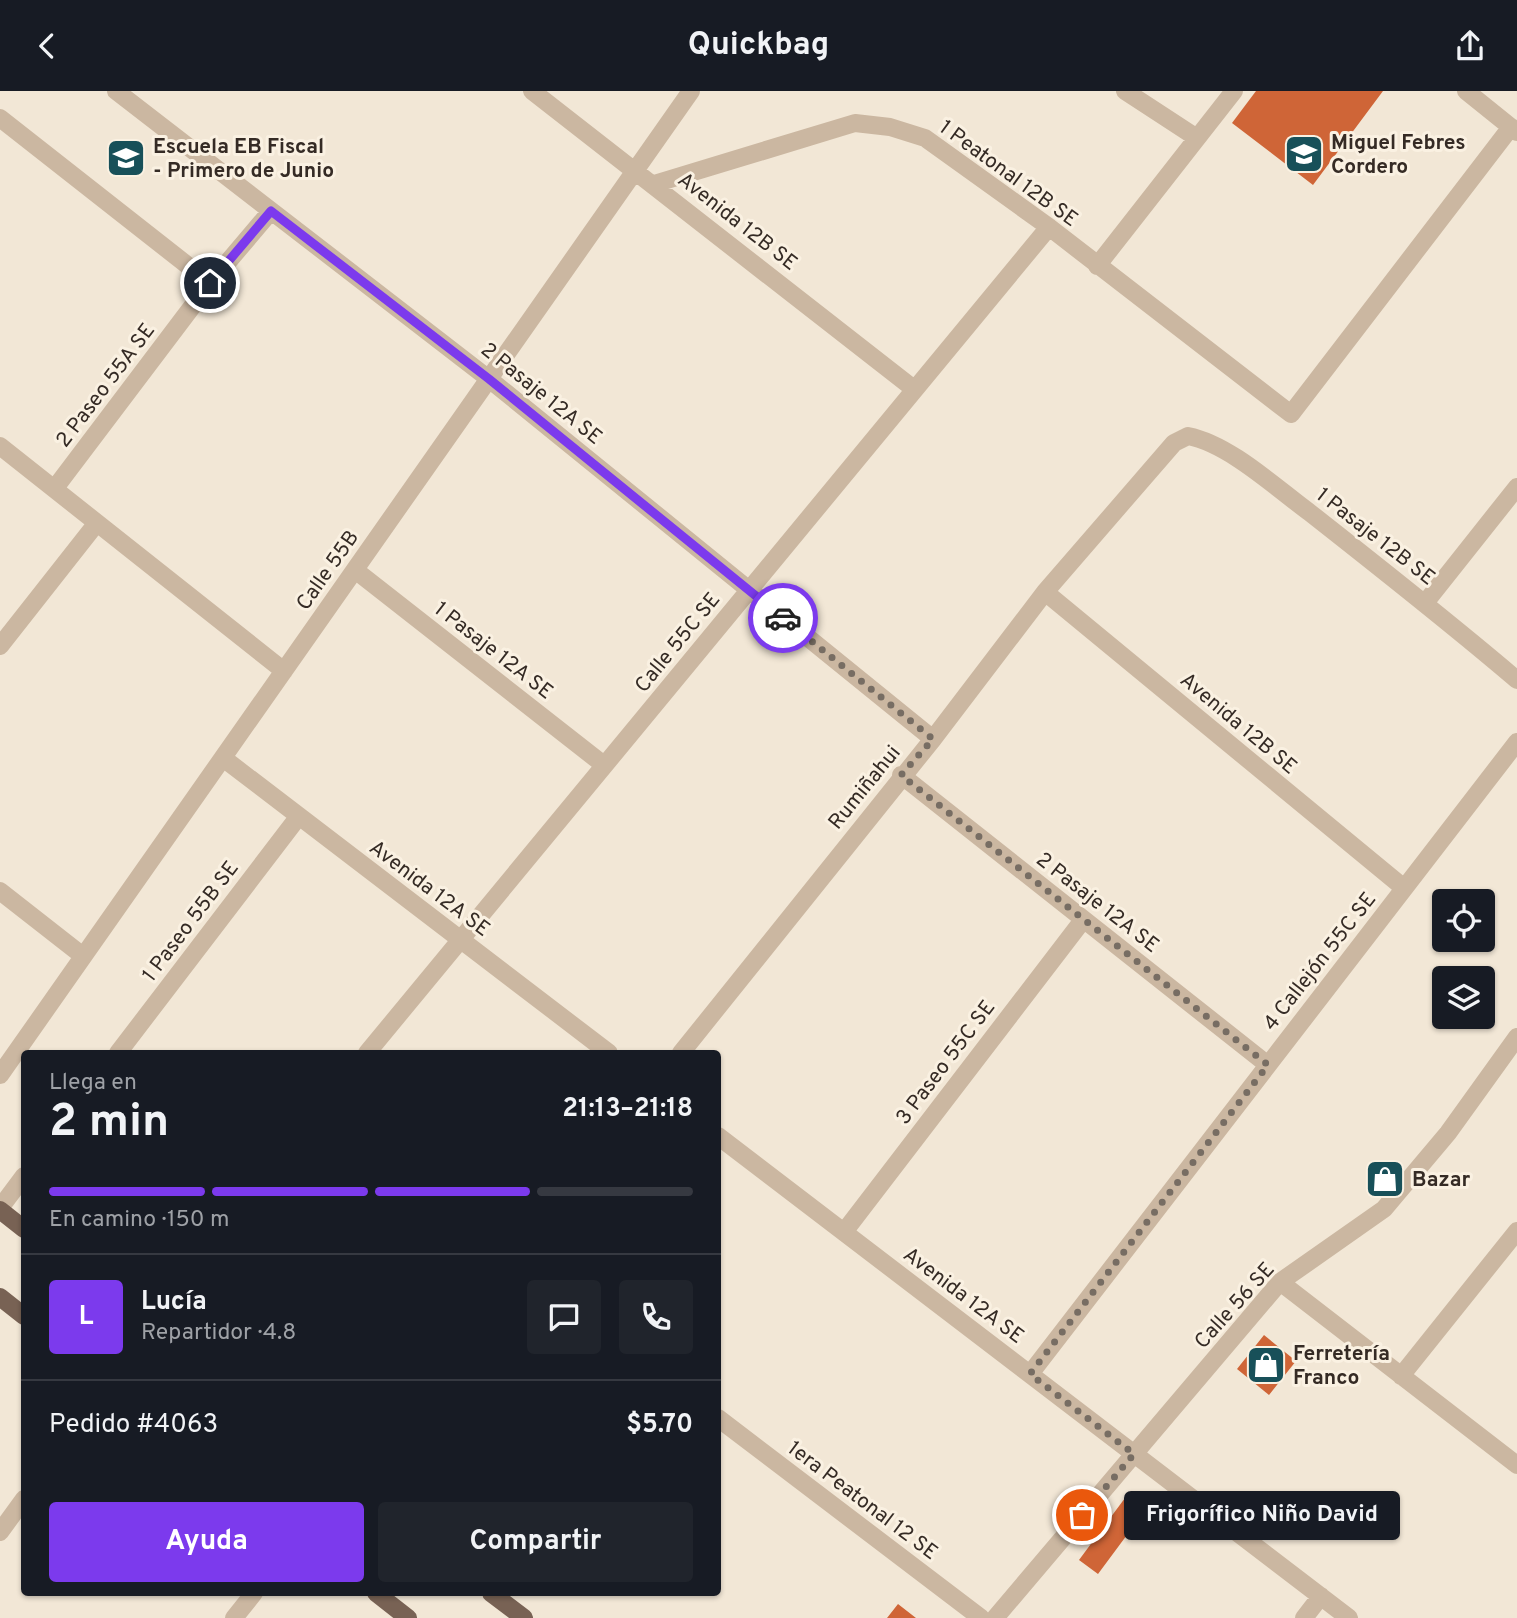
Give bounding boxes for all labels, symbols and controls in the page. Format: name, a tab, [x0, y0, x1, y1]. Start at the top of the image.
text: Quickbag	[688, 26, 829, 66]
icon: back	[28, 27, 66, 65]
icon: share	[1451, 27, 1489, 65]
street label: 1 Peatonal 12B SE	[933, 115, 1083, 234]
place label: Miguel Febres Cordero	[1331, 130, 1466, 181]
school or university icon: Miguel Febres Cordero	[1283, 133, 1325, 175]
place label: Escuela EB Fiscal - Primero de Junio	[153, 134, 334, 185]
school or university icon: Escuela EB Fiscal - Primero de Junio	[105, 137, 147, 179]
street label: Avenida 12B SE	[672, 167, 802, 277]
pin	[180, 253, 240, 313]
icon: home	[191, 264, 229, 302]
street label: 2 Paseo 55A SE	[51, 318, 162, 453]
street label: 2 Pasaje 12A SE	[475, 337, 607, 451]
street label: 1 Pasaje 12B SE	[1310, 482, 1440, 592]
street label: Calle 55B	[291, 526, 366, 616]
courier	[748, 583, 818, 653]
street label: Calle 55C SE	[629, 587, 727, 699]
street label: 1 Pasaje 12A SE	[428, 596, 558, 706]
icon: car	[764, 599, 802, 637]
street label: Avenida 12B SE	[1174, 667, 1302, 781]
street label: Rumiñahui	[823, 740, 907, 836]
street label: Avenida 12A SE	[363, 835, 495, 943]
street label: 2 Pasaje 12A SE	[1030, 847, 1164, 960]
street label: 1 Paseo 55B SE	[137, 856, 245, 988]
street label: 4 Callejón 55C SE	[1258, 887, 1383, 1037]
map controls	[1432, 889, 1495, 1029]
button: locate	[1432, 889, 1495, 952]
button: layers	[1432, 966, 1495, 1029]
street label: 3 Paseo 55C SE	[891, 995, 1002, 1131]
text: Llega en	[49, 1069, 137, 1098]
text: 21:13–21:18	[562, 1093, 693, 1126]
text: 2 min	[49, 1094, 169, 1153]
shop icon: Bazar	[1364, 1158, 1406, 1200]
place label: Bazar	[1412, 1167, 1471, 1194]
text: En camino · 150 m	[49, 1206, 229, 1235]
street label: Avenida 12A SE	[897, 1242, 1029, 1350]
street label: Calle 56 SE	[1189, 1257, 1281, 1355]
button: chat	[527, 1280, 601, 1354]
button: phone	[619, 1280, 693, 1354]
text: Lucía	[141, 1286, 207, 1319]
text: L	[79, 1301, 93, 1334]
text: Repartidor · 4.8	[141, 1319, 296, 1348]
place label: Ferretería Franco	[1293, 1341, 1390, 1392]
shop icon: Ferretería Franco	[1245, 1344, 1287, 1386]
text: Pedido #4063	[49, 1409, 218, 1442]
text: $5.70	[626, 1409, 693, 1442]
street label: 1era Peatonal 12 SE	[781, 1436, 943, 1567]
pin	[1052, 1485, 1112, 1545]
callout: Frigorífico Niño David	[1124, 1491, 1400, 1539]
icon: bag	[1063, 1496, 1101, 1534]
text: Frigorífico Niño David	[1146, 1501, 1378, 1530]
button: Ayuda	[49, 1502, 364, 1582]
button: Compartir	[378, 1502, 693, 1582]

